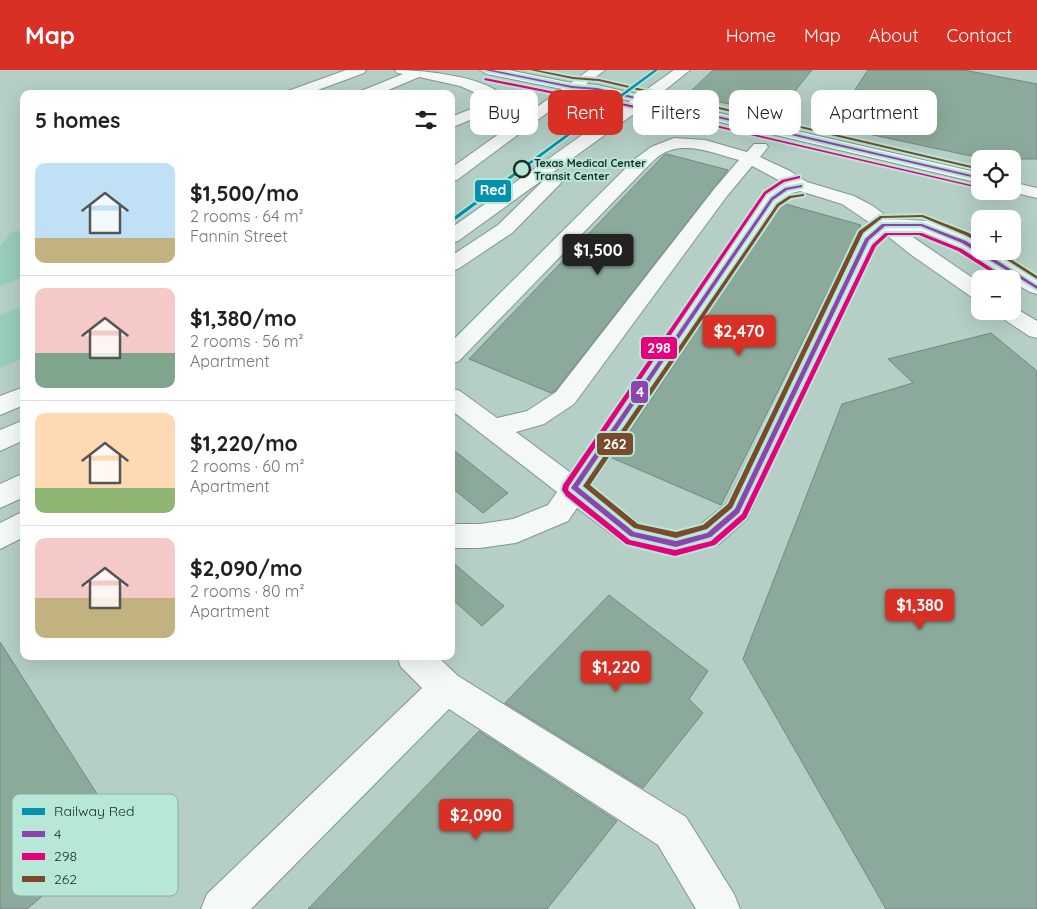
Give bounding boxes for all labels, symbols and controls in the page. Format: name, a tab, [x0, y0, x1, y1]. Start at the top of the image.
text: Map	[25, 20, 75, 50]
text: Home	[726, 24, 776, 47]
text: Map	[804, 24, 841, 47]
text: About	[869, 24, 919, 47]
text: Contact	[947, 24, 1012, 47]
chip: Buy	[470, 90, 538, 135]
chip: Rent	[548, 90, 623, 135]
chip: Filters	[633, 90, 719, 135]
chip: New	[729, 90, 801, 135]
chip: Apartment	[811, 90, 937, 135]
icon: filters	[412, 106, 440, 134]
text: 5 homes	[35, 107, 120, 133]
map controls	[971, 150, 1021, 320]
button: locate	[971, 150, 1021, 200]
place label: Texas Medical Center Transit Center	[534, 156, 646, 183]
marker: Texas Medical Center Transit Center	[513, 160, 531, 178]
line badge: Red	[474, 179, 512, 203]
text: $1,500/mo	[190, 180, 299, 206]
text: Red	[480, 181, 506, 199]
icon: home	[75, 183, 135, 243]
text: 2 rooms · 64 m²	[190, 206, 304, 226]
button: +	[971, 210, 1021, 260]
text: Fannin Street	[190, 226, 288, 246]
pin: $1,500	[557, 234, 639, 276]
text: $1,500	[573, 240, 623, 260]
button: −	[971, 270, 1021, 320]
text: $1,380/mo	[190, 305, 297, 331]
icon: home	[75, 308, 135, 368]
pin: $2,470	[698, 314, 780, 357]
text: $2,470	[714, 321, 764, 341]
text: 2 rooms · 56 m²	[190, 331, 304, 351]
line badge: 298	[640, 336, 678, 360]
text: 298	[647, 339, 671, 357]
text: Apartment	[190, 351, 270, 371]
line badge: 4	[630, 380, 649, 404]
text: 4	[636, 383, 644, 401]
text: $1,220/mo	[190, 430, 298, 456]
line badge: 262	[596, 432, 634, 456]
icon: home	[75, 433, 135, 493]
text: 262	[603, 435, 627, 453]
text: 2 rooms · 60 m²	[190, 456, 304, 476]
text: Apartment	[190, 476, 270, 496]
text: $2,090/mo	[190, 555, 302, 581]
icon: home	[75, 558, 135, 618]
text: 2 rooms · 80 m²	[190, 581, 305, 601]
pin: $1,380	[879, 588, 961, 631]
text: $1,380	[896, 595, 944, 615]
text: Apartment	[190, 601, 270, 621]
pin: $1,220	[575, 650, 657, 693]
text: $1,220	[592, 657, 640, 677]
legend	[12, 794, 178, 896]
pin: $2,090	[435, 798, 517, 841]
text: Railway Red	[54, 802, 134, 820]
text: $2,090	[450, 805, 502, 825]
text: 4	[54, 825, 61, 843]
text: 298	[54, 847, 77, 865]
text: 262	[54, 870, 77, 888]

